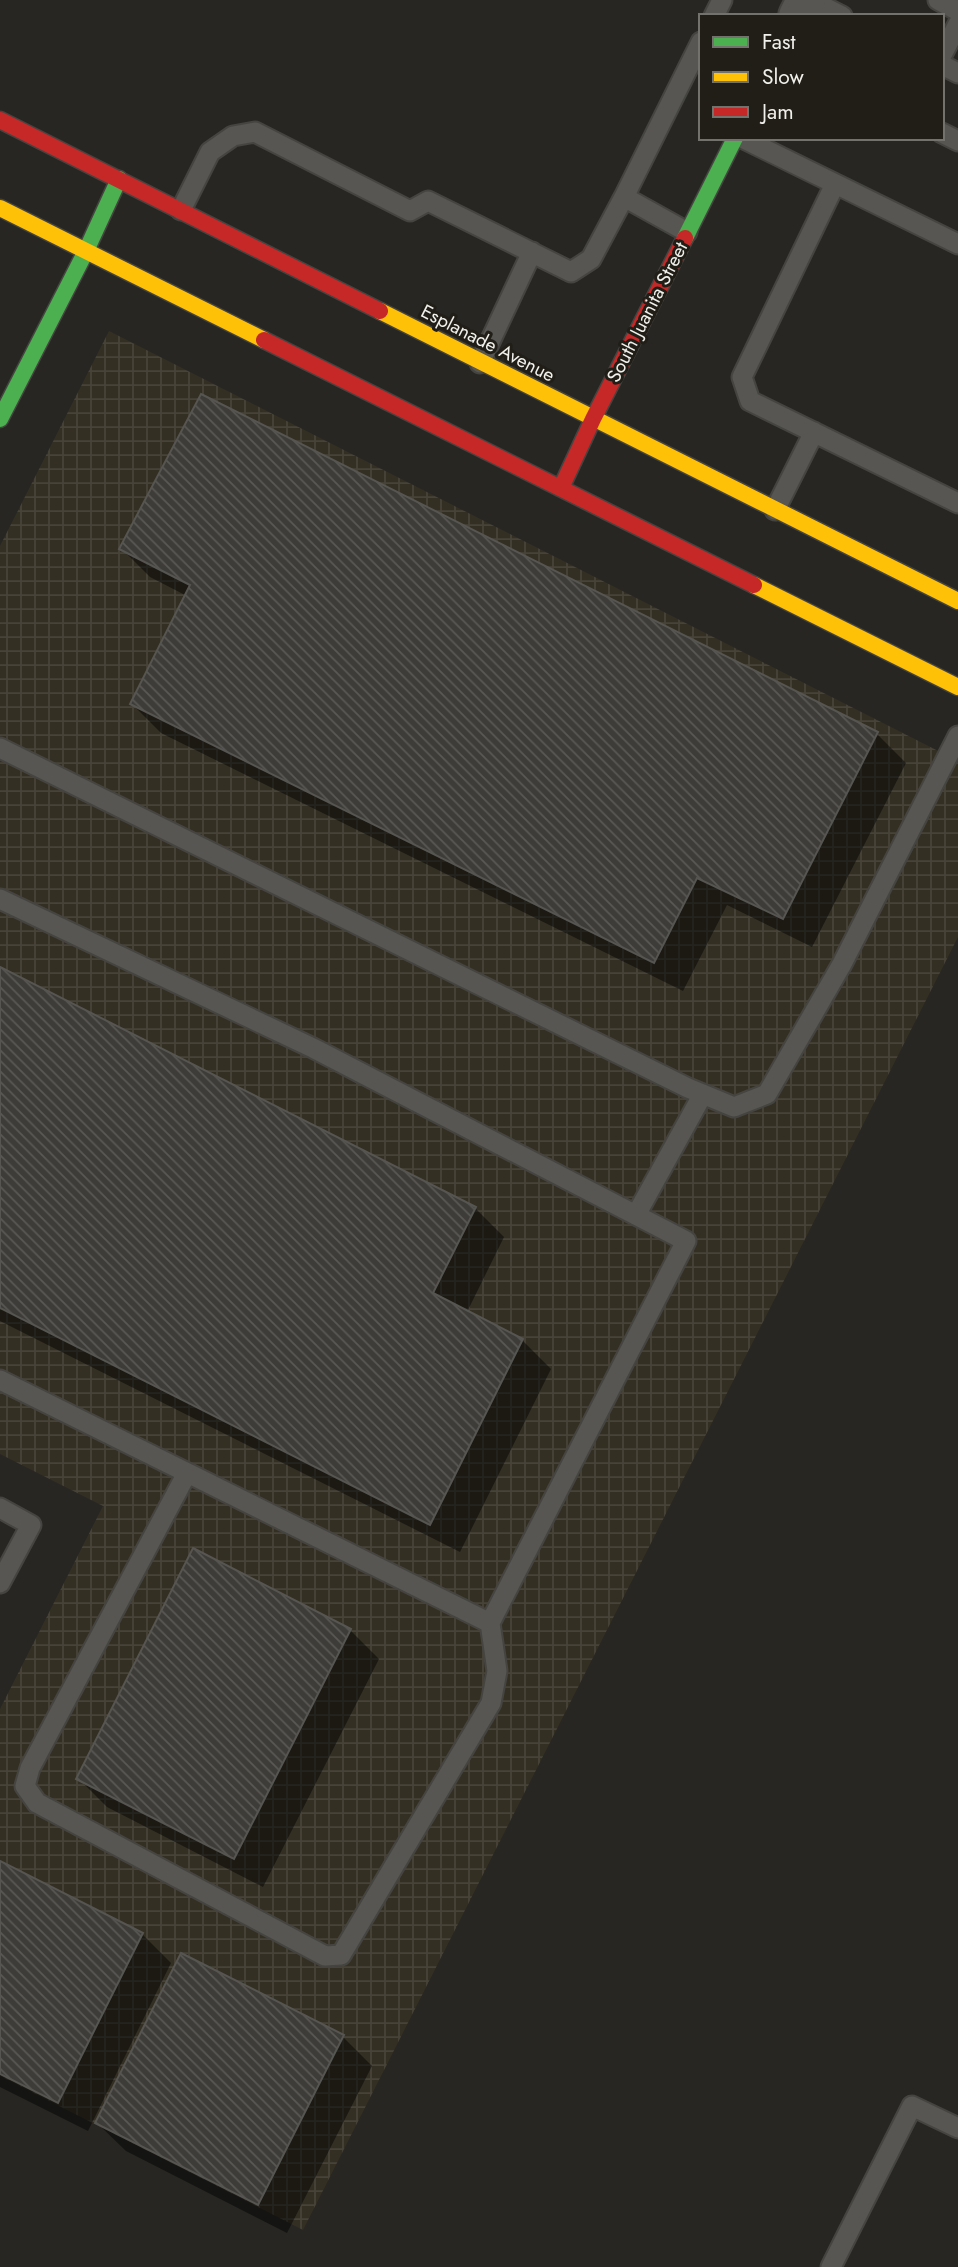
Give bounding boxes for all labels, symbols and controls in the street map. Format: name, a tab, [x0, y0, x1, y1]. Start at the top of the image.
legend	[699, 14, 944, 140]
text: Fast	[762, 27, 795, 57]
text: Slow	[762, 62, 804, 92]
text: Jam	[759, 97, 794, 127]
street label: South Juanita Street	[600, 237, 694, 387]
street label: Esplanade Avenue	[416, 298, 560, 389]

